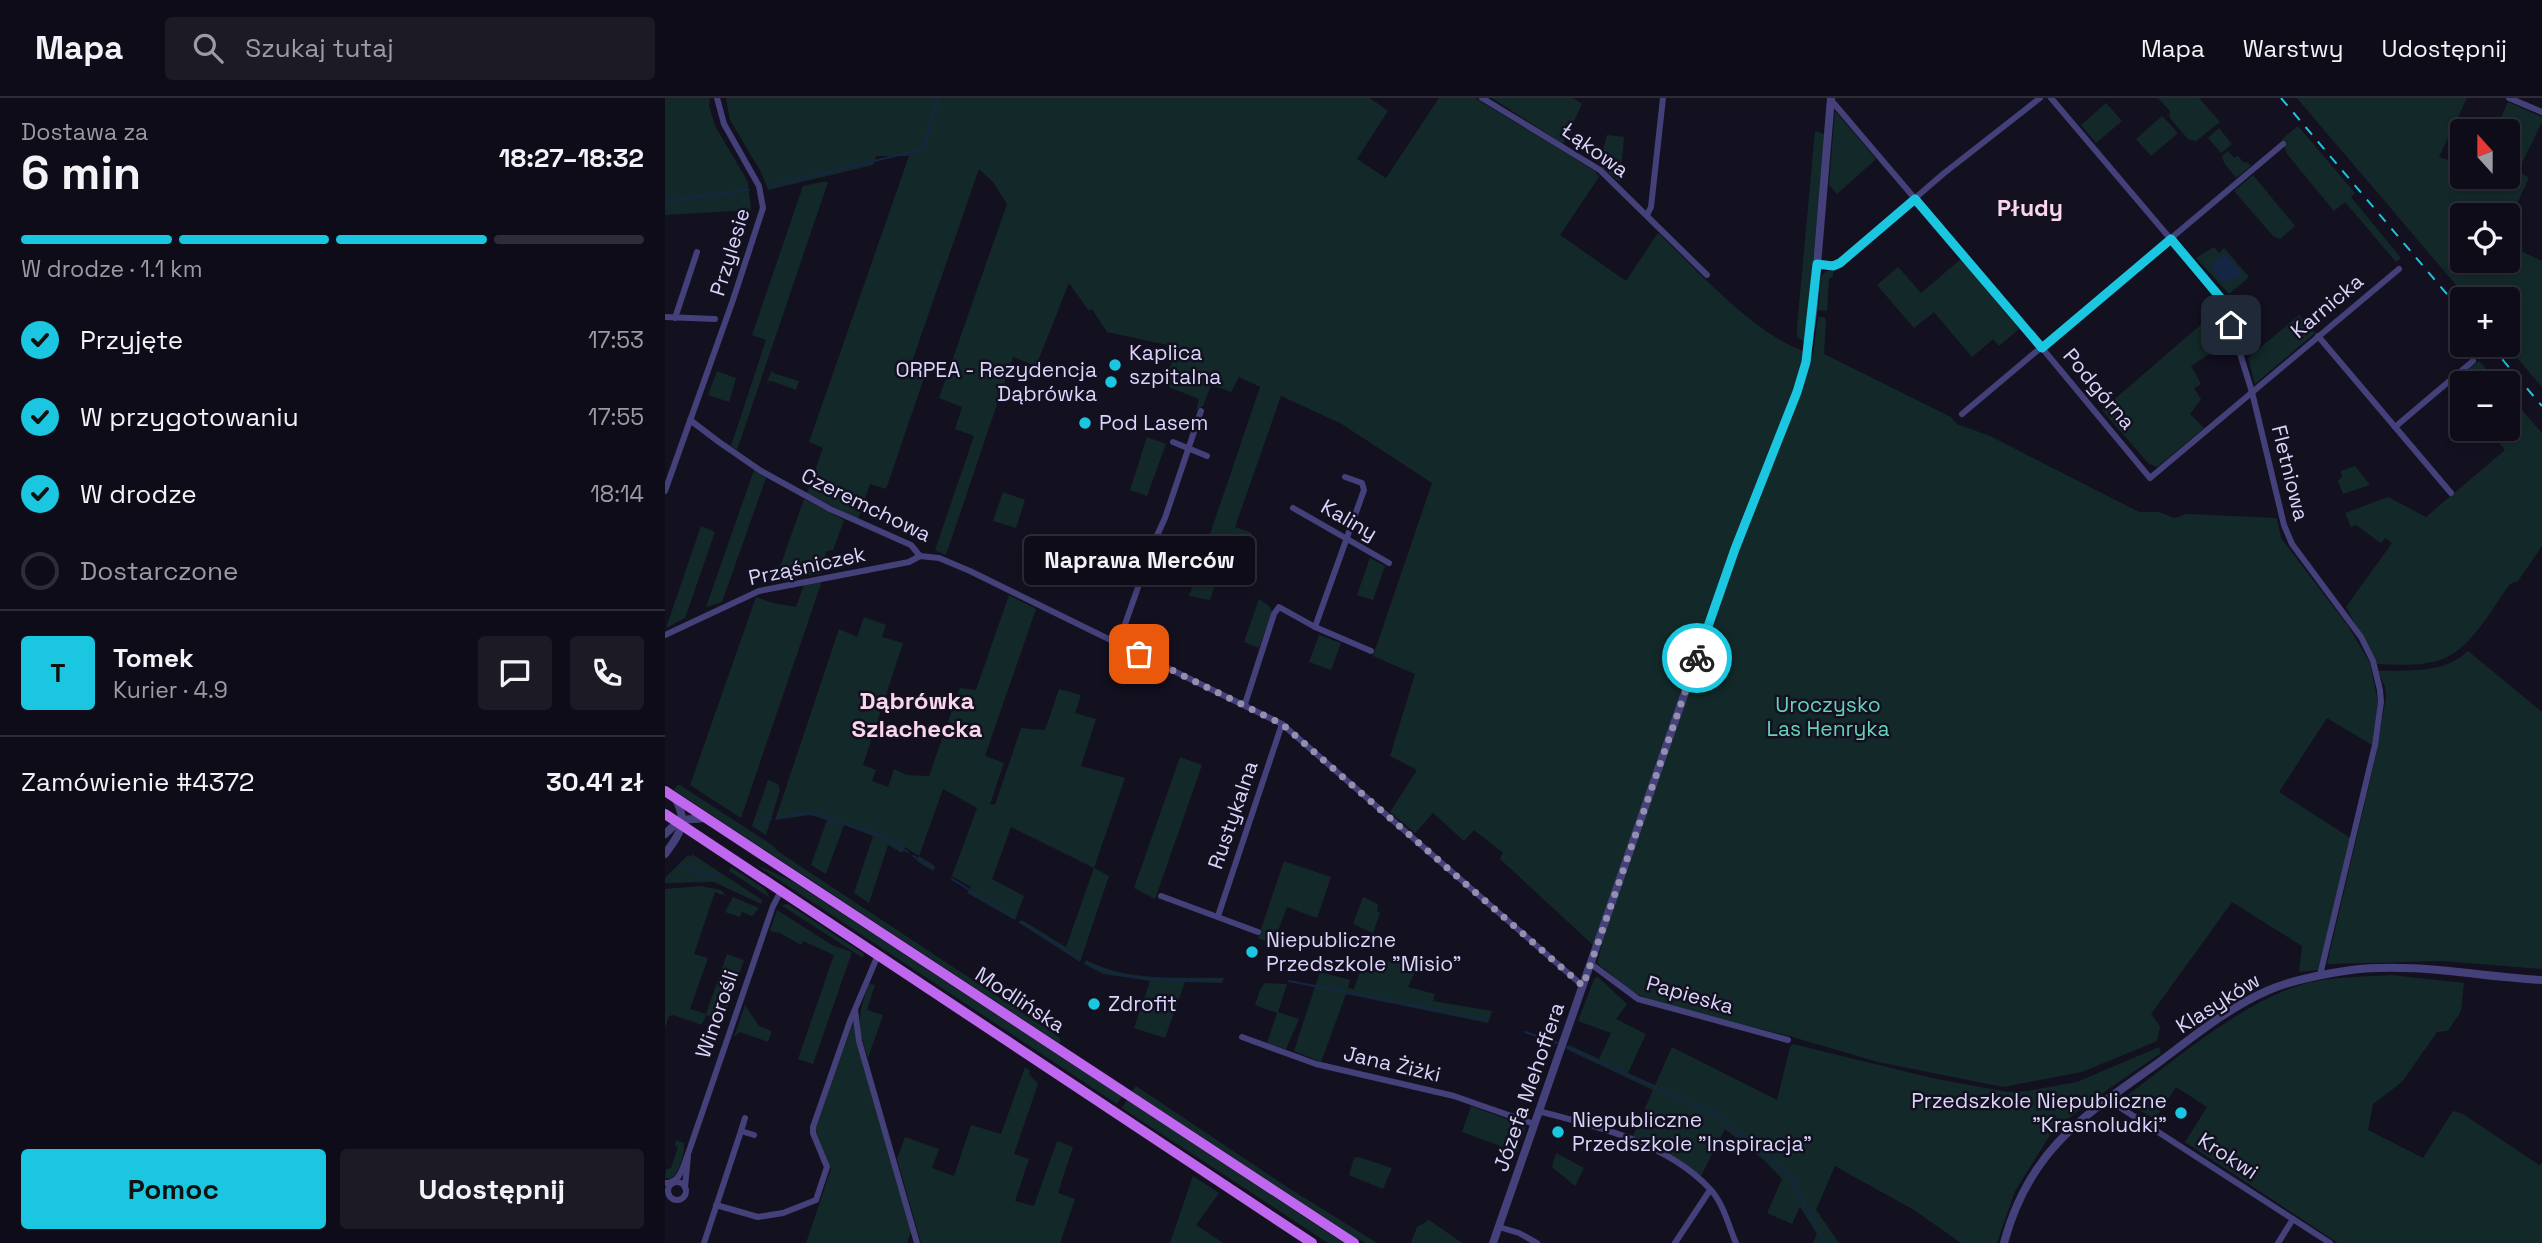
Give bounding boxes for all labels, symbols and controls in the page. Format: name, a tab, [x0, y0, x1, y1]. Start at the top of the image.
search box	[165, 17, 655, 80]
text: Mapa	[35, 27, 123, 69]
icon: search	[189, 29, 227, 67]
text: Szukaj tutaj	[245, 31, 394, 65]
text: Mapa	[2141, 33, 2205, 64]
text: Warstwy	[2243, 33, 2344, 64]
text: Udostępnij	[2382, 33, 2507, 64]
street label: Łąkowa	[1556, 116, 1634, 183]
text: Dostawa za	[21, 117, 148, 147]
north arrow	[2450, 119, 2520, 189]
map controls	[2450, 119, 2520, 441]
text: 18:27–18:32	[499, 141, 644, 175]
text: 6 min	[21, 144, 141, 202]
district label: Płudy	[1997, 193, 2063, 223]
button: locate	[2450, 203, 2520, 273]
street label: Przylesie	[703, 205, 756, 299]
text: W drodze · 1.1 km	[21, 254, 202, 284]
street label: Karnicka	[2285, 267, 2368, 344]
button: +	[2450, 287, 2520, 357]
pin	[2201, 295, 2261, 355]
icon: home	[2212, 306, 2250, 344]
icon: check	[21, 321, 59, 359]
text: Przyjęte	[80, 323, 183, 357]
text: 17:53	[588, 325, 644, 355]
place label: Kaplica szpitalna	[1129, 339, 1221, 390]
street label: Podgórna	[2058, 342, 2141, 435]
place label: ORPEA - Rezydencja Dąbrówka	[895, 356, 1097, 407]
marker: Kaplica szpitalna	[1107, 357, 1123, 373]
button: −	[2450, 371, 2520, 441]
marker: ORPEA - Rezydencja Dąbrówka	[1103, 374, 1119, 390]
icon: check	[21, 398, 59, 436]
text: W przygotowaniu	[80, 400, 299, 434]
text: 17:55	[588, 402, 644, 432]
place label: Pod Lasem	[1099, 409, 1208, 436]
marker: Pod Lasem	[1077, 415, 1093, 431]
street label: Fletniowa	[2266, 422, 2315, 524]
street label: Czeremchowa	[797, 461, 936, 548]
icon: check	[21, 475, 59, 513]
text: W drodze	[80, 477, 197, 511]
text: 18:14	[590, 479, 644, 509]
street label: Kaliny	[1316, 493, 1382, 546]
callout: Naprawa Merców	[1023, 535, 1255, 584]
street label: Prząśniczek	[746, 540, 868, 591]
text: Naprawa Merców	[1044, 545, 1235, 575]
text: Dostarczone	[80, 554, 238, 588]
courier	[1662, 623, 1732, 693]
pin	[1109, 624, 1169, 684]
icon: bag	[1120, 635, 1158, 673]
button: chat	[478, 636, 552, 710]
button: phone	[570, 636, 644, 710]
icon: bike	[1678, 639, 1716, 677]
text: Tomek	[113, 641, 194, 675]
text: T	[50, 656, 66, 690]
text: Kurier · 4.9	[113, 675, 228, 705]
district label: Dąbrówka Szlachecka	[852, 685, 983, 744]
park label: Uroczysko Las Henryka	[1767, 691, 1889, 742]
street label: Rustykalna	[1201, 757, 1264, 872]
text: Zamówienie #4372	[21, 765, 254, 799]
text: 30.41 zł	[546, 765, 644, 799]
place label: Niepubliczne Przedszkole "Misio"	[1266, 926, 1461, 977]
marker: Niepubliczne Przedszkole "Misio"	[1244, 944, 1260, 960]
street label: Modlińska	[970, 960, 1070, 1039]
street label: Winorośli	[689, 966, 744, 1061]
street label: Klasyków	[2171, 966, 2265, 1039]
street label: Papieska	[1643, 969, 1737, 1020]
place label: Zdrofit	[1108, 990, 1177, 1017]
marker: Zdrofit	[1086, 996, 1102, 1012]
street label: Józefa Mehoffera	[1487, 999, 1570, 1175]
street label: Jana Żiżki	[1341, 1039, 1443, 1088]
place label: Przedszkole Niepubliczne "Krasnoludki"	[1911, 1087, 2167, 1138]
marker: Przedszkole Niepubliczne "Krasnoludki"	[2173, 1105, 2189, 1121]
place label: Niepubliczne Przedszkole "Inspiracja"	[1572, 1106, 1812, 1157]
marker: Niepubliczne Przedszkole "Inspiracja"	[1550, 1124, 1566, 1140]
street label: Krokwi	[2193, 1126, 2264, 1185]
button: Pomoc	[21, 1149, 326, 1229]
button: Udostępnij	[340, 1149, 644, 1229]

